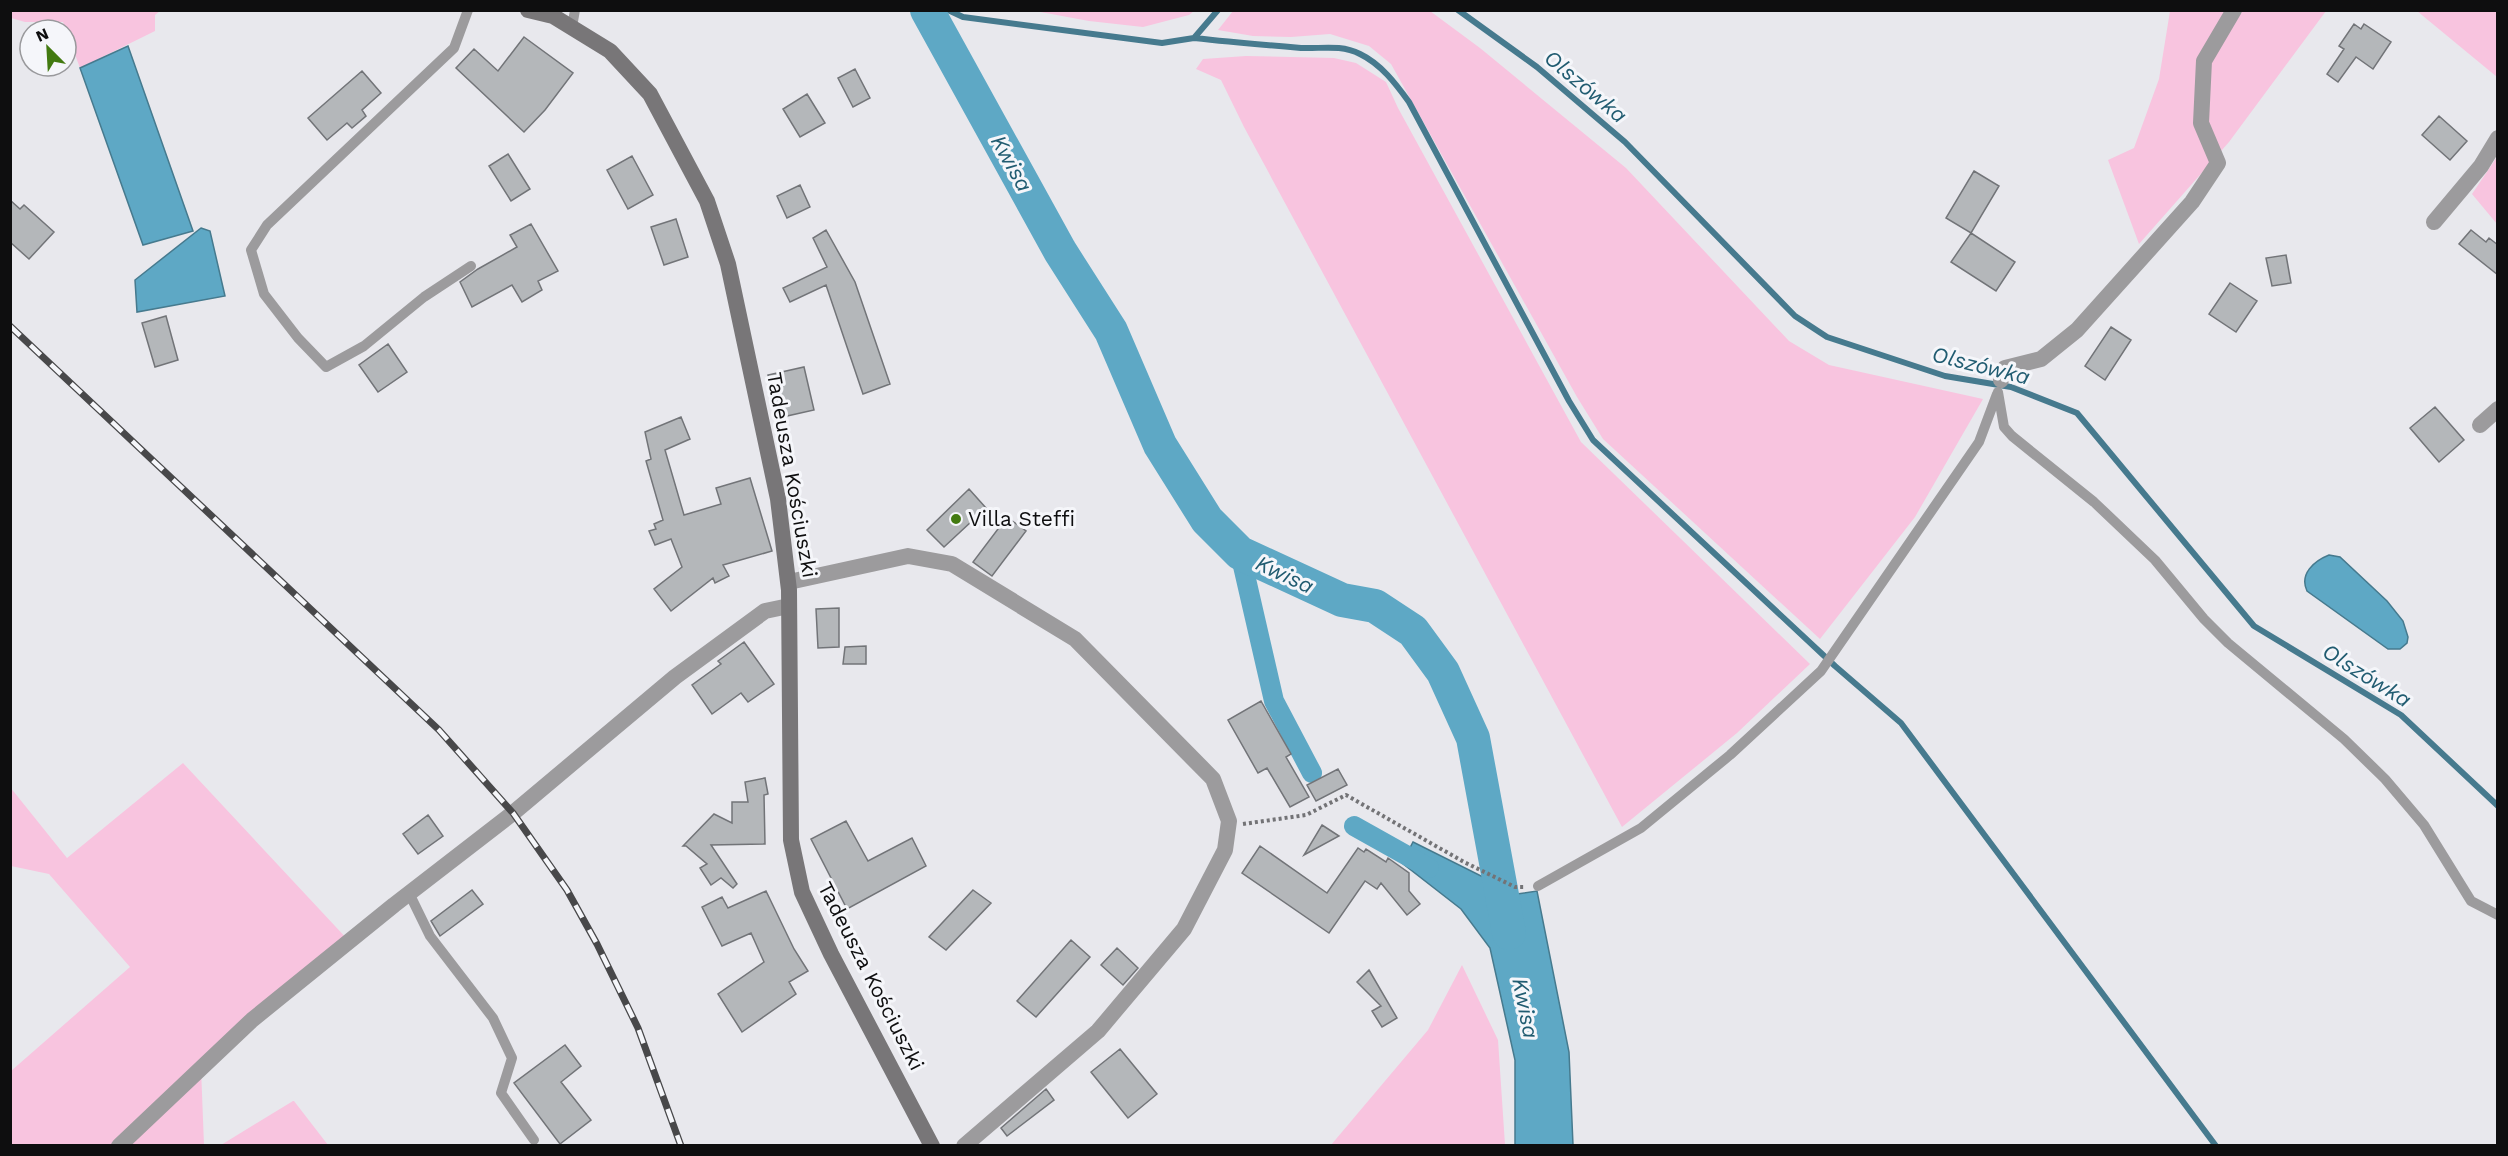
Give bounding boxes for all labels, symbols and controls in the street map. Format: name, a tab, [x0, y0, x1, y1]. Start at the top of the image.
north arrow	[18, 18, 78, 78]
text: N	[33, 24, 51, 46]
water label: Olszówka	[1539, 45, 1632, 128]
water label: Kwisa	[986, 130, 1037, 196]
water label: Olszówka	[1929, 341, 2032, 390]
street label: Tadeusza Kościuszki	[762, 370, 823, 580]
place label: Villa Steffi	[968, 506, 1075, 531]
marker: Villa Steffi	[949, 512, 963, 526]
water label: Kwisa	[1252, 550, 1318, 599]
water label: Olszówka	[2318, 638, 2416, 713]
street label: Tadeusza Kościuszki	[813, 877, 930, 1074]
water label: Kwisa	[1507, 976, 1544, 1040]

